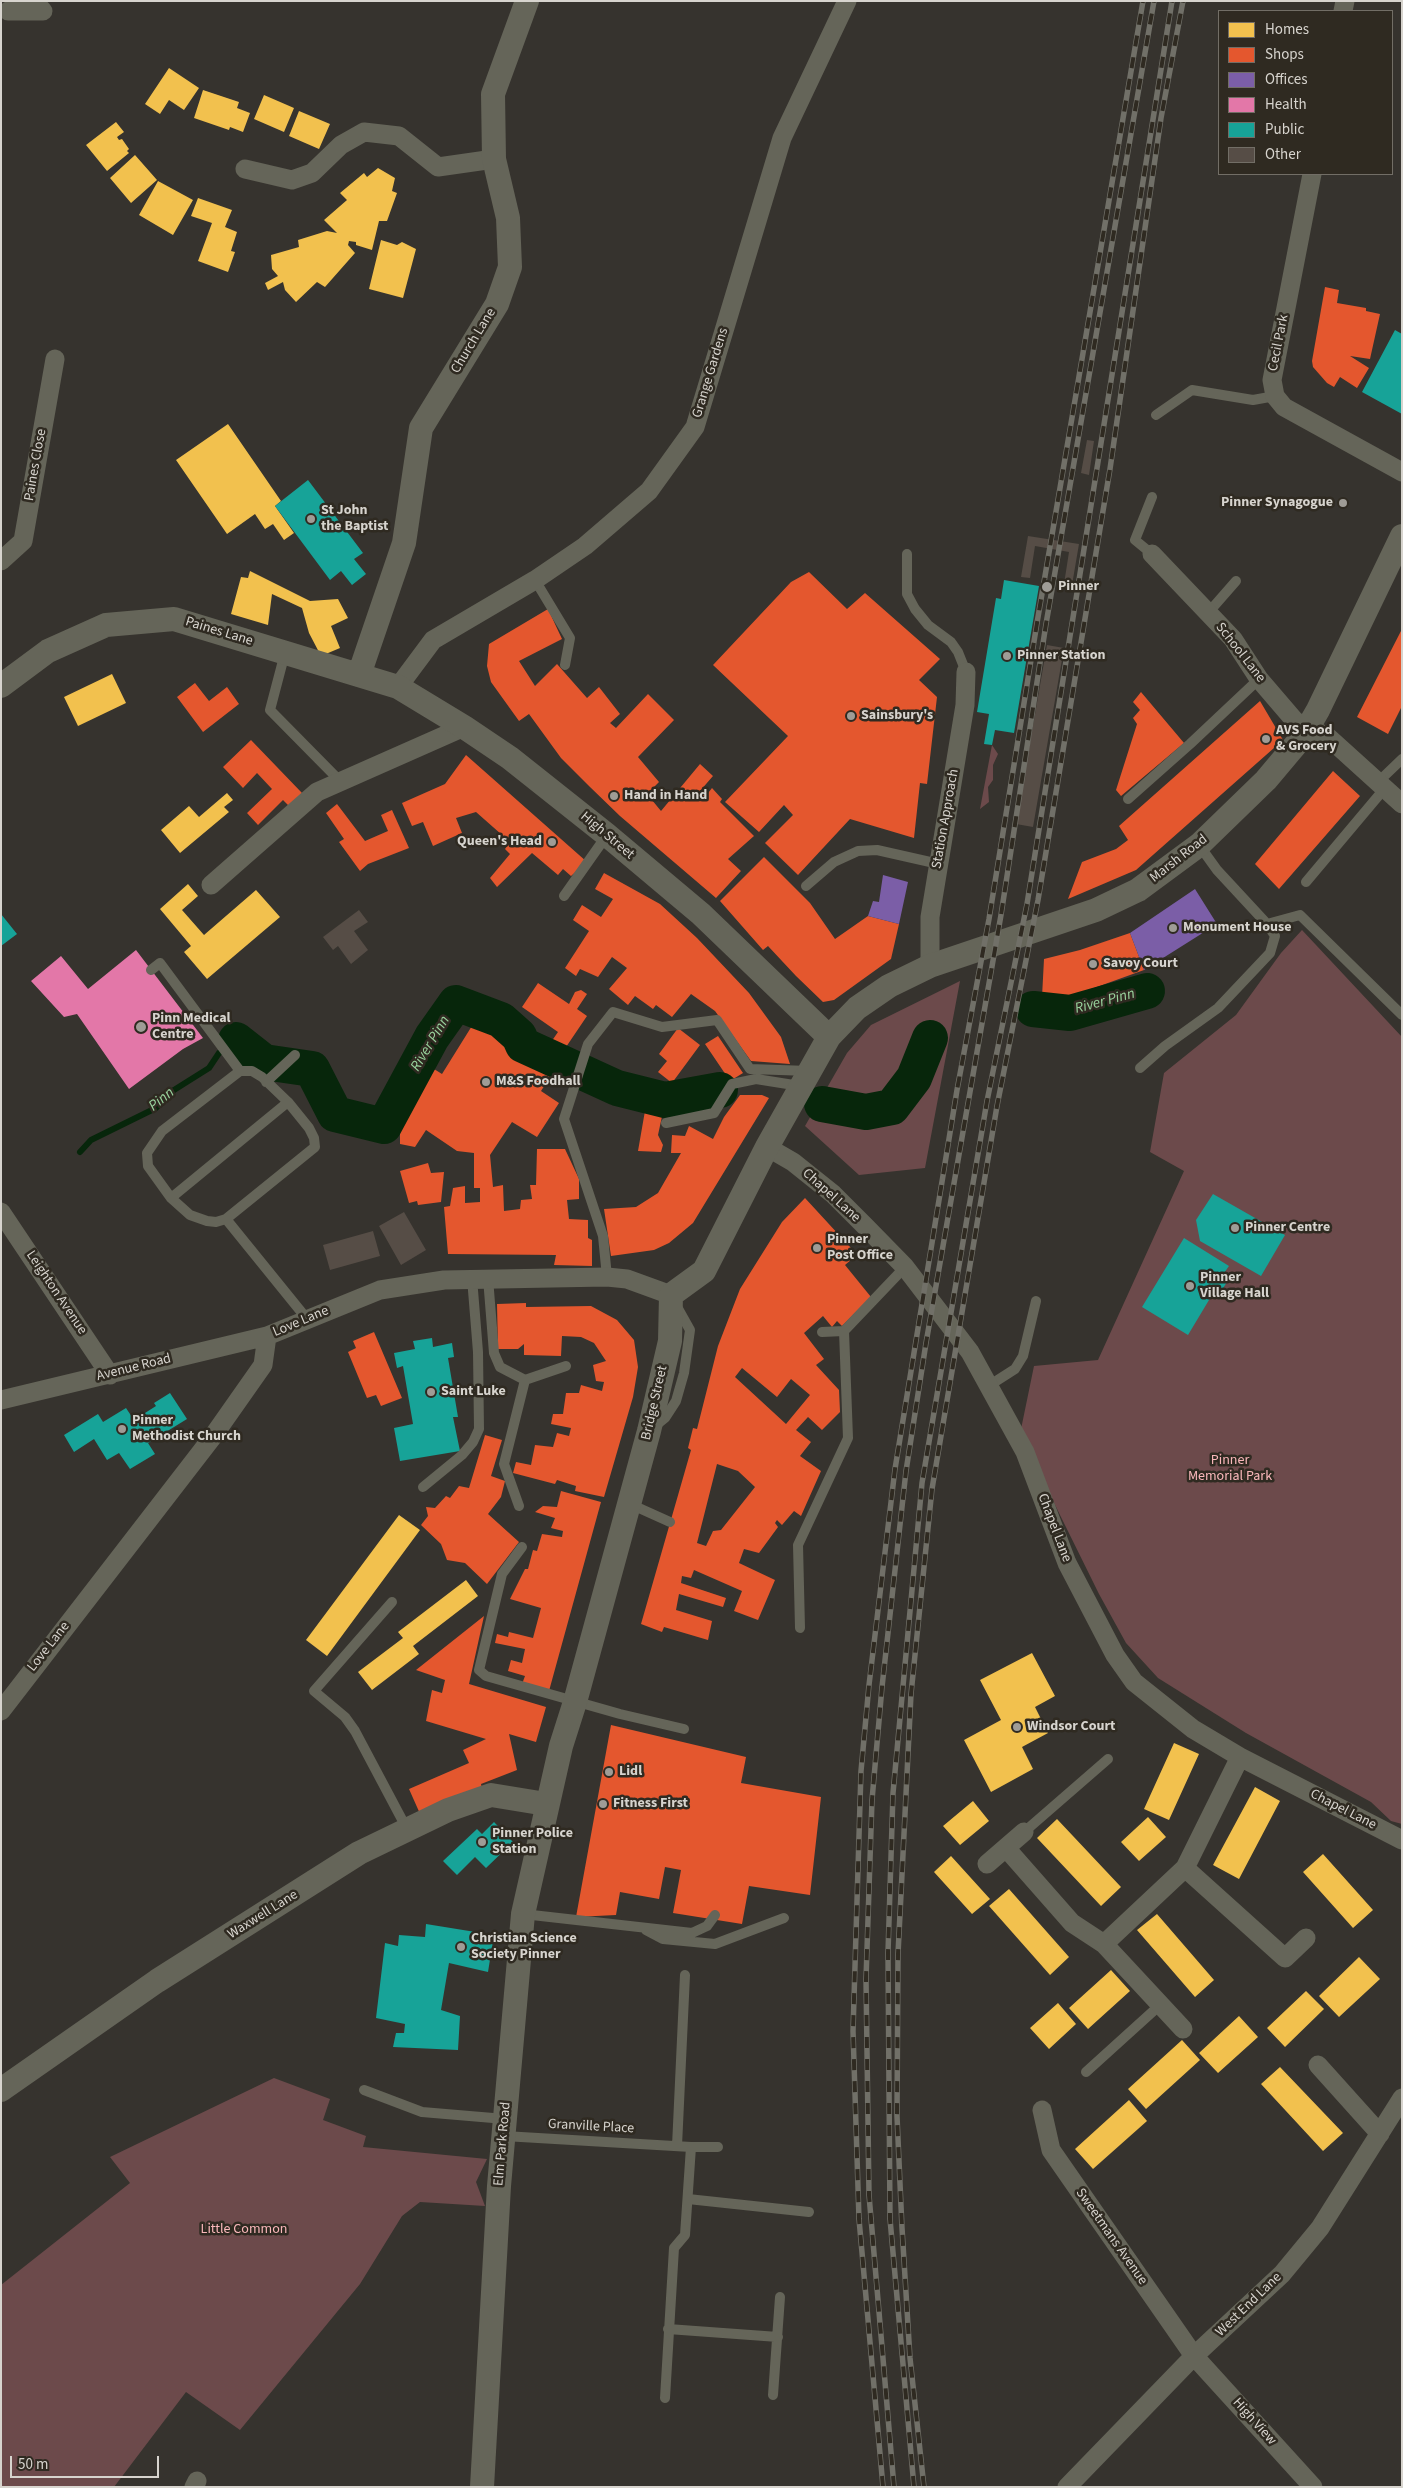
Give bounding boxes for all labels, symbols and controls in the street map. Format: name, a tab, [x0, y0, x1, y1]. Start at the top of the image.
legend	[1218, 10, 1393, 175]
text: Homes	[1265, 19, 1309, 40]
text: Shops	[1265, 44, 1304, 65]
text: Offices	[1265, 69, 1308, 90]
text: Health	[1265, 94, 1307, 115]
text: Public	[1265, 119, 1304, 140]
text: Other	[1265, 144, 1301, 165]
street label: Church Lane	[448, 305, 500, 377]
street label: Cecil Park	[1265, 313, 1293, 373]
street label: Grange Gardens	[689, 326, 733, 420]
street label: Paines Close	[21, 428, 51, 502]
place label: Pinner Synagogue	[1221, 495, 1333, 511]
marker: Pinner Synagogue	[1337, 497, 1349, 509]
place label: St John the Baptist	[321, 503, 388, 536]
marker: St John the Baptist	[305, 513, 317, 525]
place label: Pinner	[1058, 579, 1099, 595]
marker: Pinner	[1040, 580, 1054, 594]
street label: Paines Lane	[183, 614, 255, 650]
street label: School Lane	[1211, 620, 1269, 686]
place label: Pinner Station	[1017, 648, 1105, 664]
marker: Pinner Station	[1001, 650, 1013, 662]
place label: Sainsbury's	[861, 708, 933, 724]
marker: Sainsbury's	[845, 710, 857, 722]
place label: AVS Food & Grocery	[1276, 723, 1337, 756]
marker: AVS Food & Grocery	[1260, 733, 1272, 745]
street label: Station Approach	[929, 768, 963, 870]
place label: Hand in Hand	[624, 788, 707, 804]
marker: Hand in Hand	[608, 790, 620, 802]
street label: High Street	[577, 809, 637, 863]
street label: Marsh Road	[1147, 831, 1211, 887]
place label: Queen's Head	[457, 834, 542, 850]
marker: Queen's Head	[546, 836, 558, 848]
place label: Monument House	[1183, 920, 1291, 936]
marker: Monument House	[1167, 922, 1179, 934]
place label: Savoy Court	[1103, 956, 1178, 972]
marker: Savoy Court	[1087, 958, 1099, 970]
water label: River Pinn	[1073, 985, 1137, 1019]
place label: Pinn Medical Centre	[152, 1011, 231, 1044]
water label: River Pinn	[407, 1013, 455, 1075]
marker: Pinn Medical Centre	[134, 1020, 148, 1034]
place label: M&S Foodhall	[496, 1074, 581, 1090]
marker: M&S Foodhall	[480, 1076, 492, 1088]
water label: Pinn	[146, 1084, 178, 1116]
street label: Chapel Lane	[799, 1166, 863, 1226]
place label: Pinner Centre	[1245, 1220, 1330, 1236]
marker: Pinner Centre	[1229, 1222, 1241, 1234]
place label: Pinner Post Office	[827, 1232, 893, 1264]
marker: Pinner Post Office	[811, 1242, 823, 1254]
street label: Leighton Avenue	[22, 1248, 90, 1338]
place label: Pinner Village Hall	[1200, 1270, 1269, 1302]
marker: Pinner Village Hall	[1184, 1280, 1196, 1292]
street label: Love Lane	[271, 1303, 331, 1341]
street label: Avenue Road	[95, 1351, 173, 1385]
street label: Bridge Street	[638, 1364, 672, 1442]
place label: Saint Luke	[441, 1384, 506, 1400]
marker: Saint Luke	[425, 1386, 437, 1398]
place label: Pinner Methodist Church	[132, 1413, 241, 1445]
marker: Pinner Methodist Church	[116, 1423, 128, 1435]
park label: Pinner Memorial Park	[1188, 1453, 1272, 1485]
street label: Chapel Lane	[1033, 1491, 1075, 1565]
street label: Love Lane	[24, 1619, 74, 1675]
place label: Windsor Court	[1027, 1719, 1115, 1735]
marker: Windsor Court	[1011, 1721, 1023, 1733]
place label: Lidl	[619, 1764, 642, 1780]
marker: Lidl	[603, 1766, 615, 1778]
street label: Chapel Lane	[1307, 1786, 1379, 1834]
place label: Fitness First	[613, 1796, 688, 1812]
marker: Fitness First	[597, 1798, 609, 1810]
place label: Pinner Police Station	[492, 1826, 573, 1858]
marker: Pinner Police Station	[476, 1836, 488, 1848]
street label: Waxwell Lane	[225, 1887, 301, 1943]
place label: Christian Science Society Pinner	[471, 1931, 577, 1964]
marker: Christian Science Society Pinner	[455, 1941, 467, 1953]
street label: Elm Park Road	[491, 2101, 515, 2187]
street label: Granville Place	[547, 2116, 635, 2138]
street label: Sweetmans Avenue	[1071, 2185, 1151, 2289]
park label: Little Common	[201, 2222, 287, 2238]
street label: West End Lane	[1213, 2269, 1285, 2341]
street label: High View	[1228, 2395, 1280, 2449]
scale bar	[12, 2446, 161, 2478]
text: 50 m	[18, 2454, 48, 2475]

